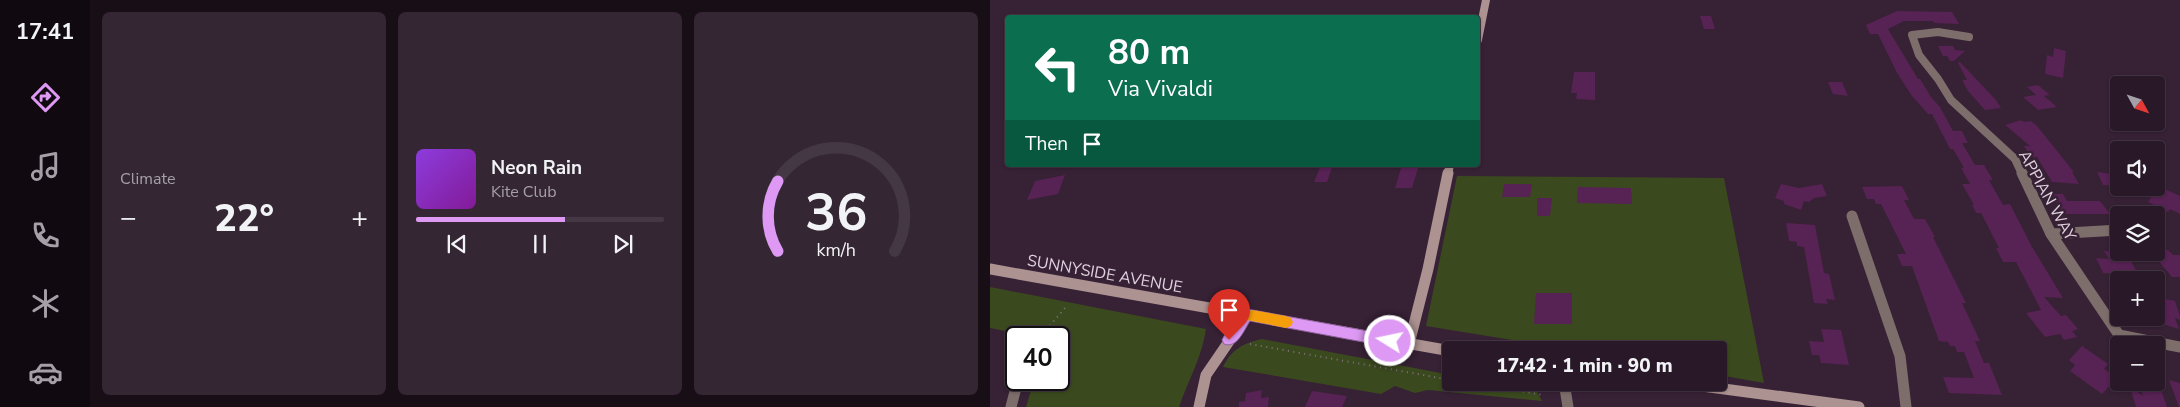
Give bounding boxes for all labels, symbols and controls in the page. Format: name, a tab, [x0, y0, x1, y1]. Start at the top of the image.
text: 17:41	[16, 17, 74, 47]
text: 80 m	[1108, 29, 1190, 76]
icon: left	[1025, 35, 1090, 100]
text: Via Vivaldi	[1108, 74, 1213, 104]
north arrow	[2110, 76, 2165, 131]
map controls	[2110, 76, 2165, 391]
icon: directions	[28, 80, 63, 115]
icon: arrive	[1078, 130, 1106, 158]
text: Then	[1025, 131, 1068, 157]
button: sound	[2110, 141, 2165, 196]
street label: APPIAN WAY	[2013, 146, 2081, 245]
icon: music	[28, 149, 63, 184]
text: Neon Rain	[491, 155, 582, 181]
text: Climate	[120, 168, 175, 190]
text: 36	[805, 177, 867, 248]
text: Kite Club	[491, 181, 557, 203]
text: 22°	[214, 193, 274, 244]
text: −	[120, 199, 137, 237]
text: +	[351, 199, 368, 237]
button: layers	[2110, 206, 2165, 261]
icon: phone	[28, 218, 63, 253]
icon: previous	[443, 230, 471, 258]
icon: pause	[526, 230, 554, 258]
icon: next	[609, 230, 637, 258]
text: km/h	[816, 238, 856, 262]
street label: SUNNYSIDE AVENUE	[1025, 249, 1184, 298]
button: +	[2110, 271, 2165, 326]
icon: climate	[28, 286, 63, 321]
pin	[1208, 289, 1250, 340]
icon: arrive	[1215, 296, 1243, 324]
position arrow	[1363, 314, 1415, 366]
speed limit sign: 40	[1005, 326, 1070, 391]
button: −	[2110, 336, 2165, 391]
text: 17:42 · 1 min · 90 m	[1496, 353, 1673, 379]
icon: car	[28, 355, 63, 390]

